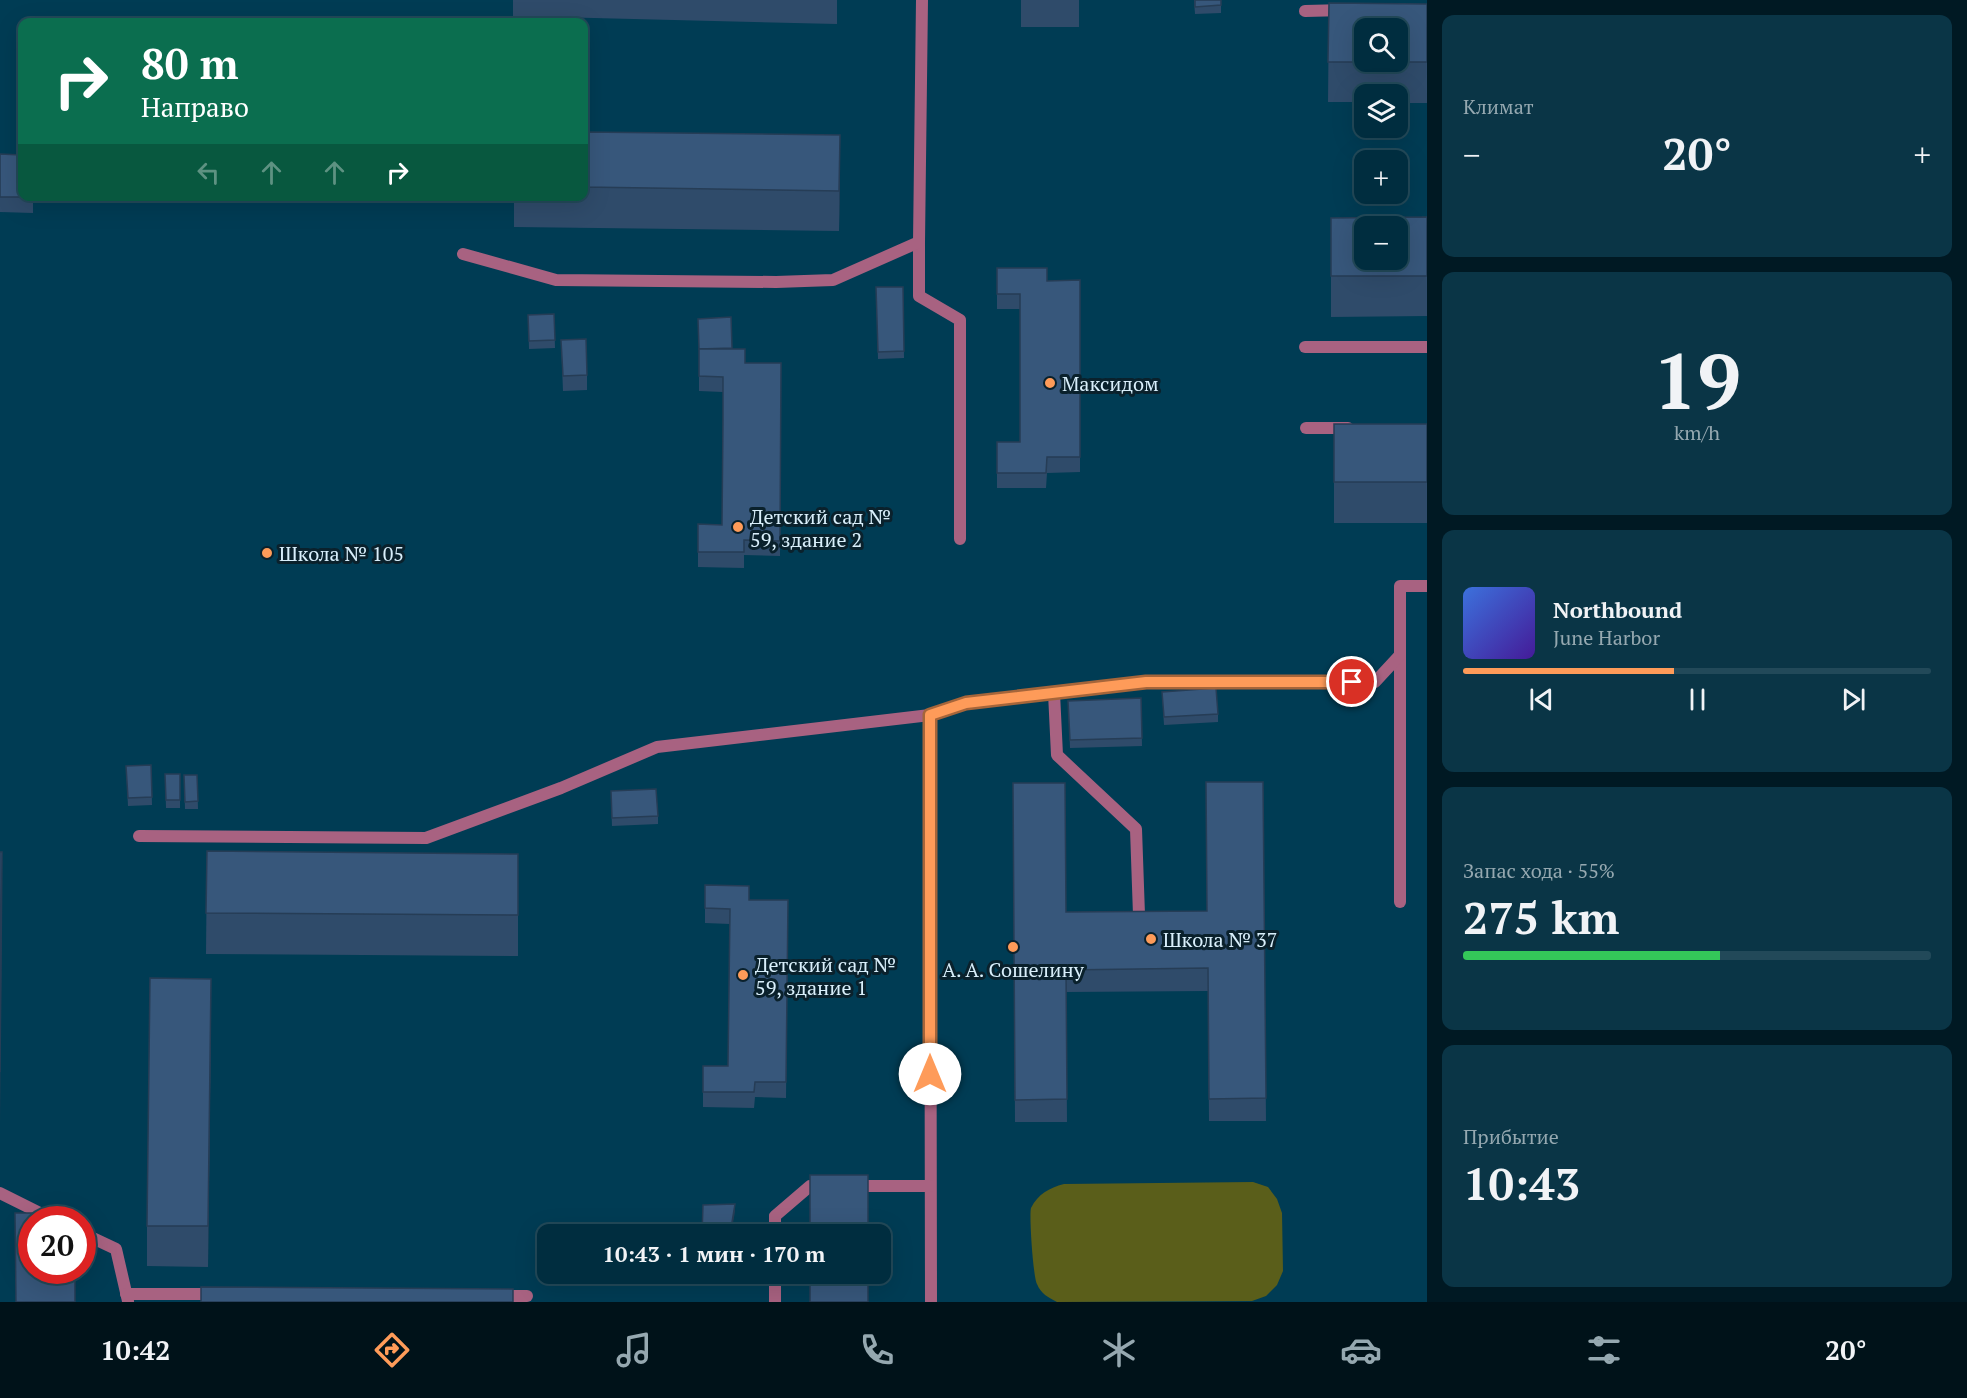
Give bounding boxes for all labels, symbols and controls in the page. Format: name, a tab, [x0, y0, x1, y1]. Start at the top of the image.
map controls	[1354, 18, 1408, 270]
button: search	[1354, 18, 1408, 72]
text: 80 m	[141, 35, 239, 91]
icon: right	[42, 42, 120, 120]
button: layers	[1354, 84, 1408, 138]
text: Направо	[141, 89, 249, 125]
text: Климат	[1463, 93, 1534, 120]
text: 20°	[1662, 123, 1732, 183]
text: −	[1463, 133, 1481, 176]
text: +	[1913, 133, 1931, 176]
button: +	[1354, 150, 1408, 204]
icon: left	[192, 156, 225, 189]
icon: ahead	[255, 156, 288, 189]
icon: ahead	[318, 156, 351, 189]
icon: right	[381, 156, 414, 189]
button: −	[1354, 216, 1408, 270]
text: 19	[1653, 328, 1741, 431]
place label: Максидом	[1062, 370, 1159, 397]
marker: Максидом	[1043, 376, 1057, 390]
text: km/h	[1674, 419, 1720, 446]
place label: Детский сад № 59, здание 2	[750, 503, 891, 553]
marker: Детский сад № 59, здание 2	[731, 520, 745, 534]
place label: Школа № 105	[279, 540, 404, 567]
marker: Школа № 105	[260, 546, 274, 560]
text: Northbound	[1553, 595, 1682, 624]
text: June Harbor	[1553, 624, 1660, 651]
pin	[1326, 656, 1377, 707]
icon: arrive	[1335, 665, 1368, 698]
icon: previous	[1525, 683, 1558, 716]
icon: pause	[1681, 683, 1714, 716]
icon: next	[1837, 683, 1870, 716]
text: Запас хода · 55%	[1463, 857, 1615, 884]
text: 275 km	[1463, 887, 1619, 947]
place label: Школа № 37	[1163, 926, 1277, 953]
marker: Школа № 37	[1144, 932, 1158, 946]
marker: А. А. Сошелину	[1006, 940, 1020, 954]
place label: Детский сад № 59, здание 1	[755, 951, 896, 1001]
place label: А. А. Сошелину	[942, 956, 1085, 983]
marker: Детский сад № 59, здание 1	[736, 968, 750, 982]
position arrow	[898, 1042, 962, 1106]
text: Прибытие	[1463, 1123, 1559, 1150]
text: 10:43	[1463, 1153, 1580, 1213]
speed limit sign: 20	[18, 1206, 96, 1284]
text: 10:43 · 1 мин · 170 m	[603, 1239, 825, 1268]
icon: directions	[371, 1329, 413, 1371]
icon: music	[613, 1329, 655, 1371]
icon: phone	[856, 1329, 898, 1371]
icon: climate	[1098, 1329, 1140, 1371]
icon: car	[1340, 1329, 1382, 1371]
icon: filters	[1583, 1329, 1625, 1371]
text: 10:42	[100, 1332, 170, 1368]
text: 20°	[1825, 1332, 1867, 1368]

